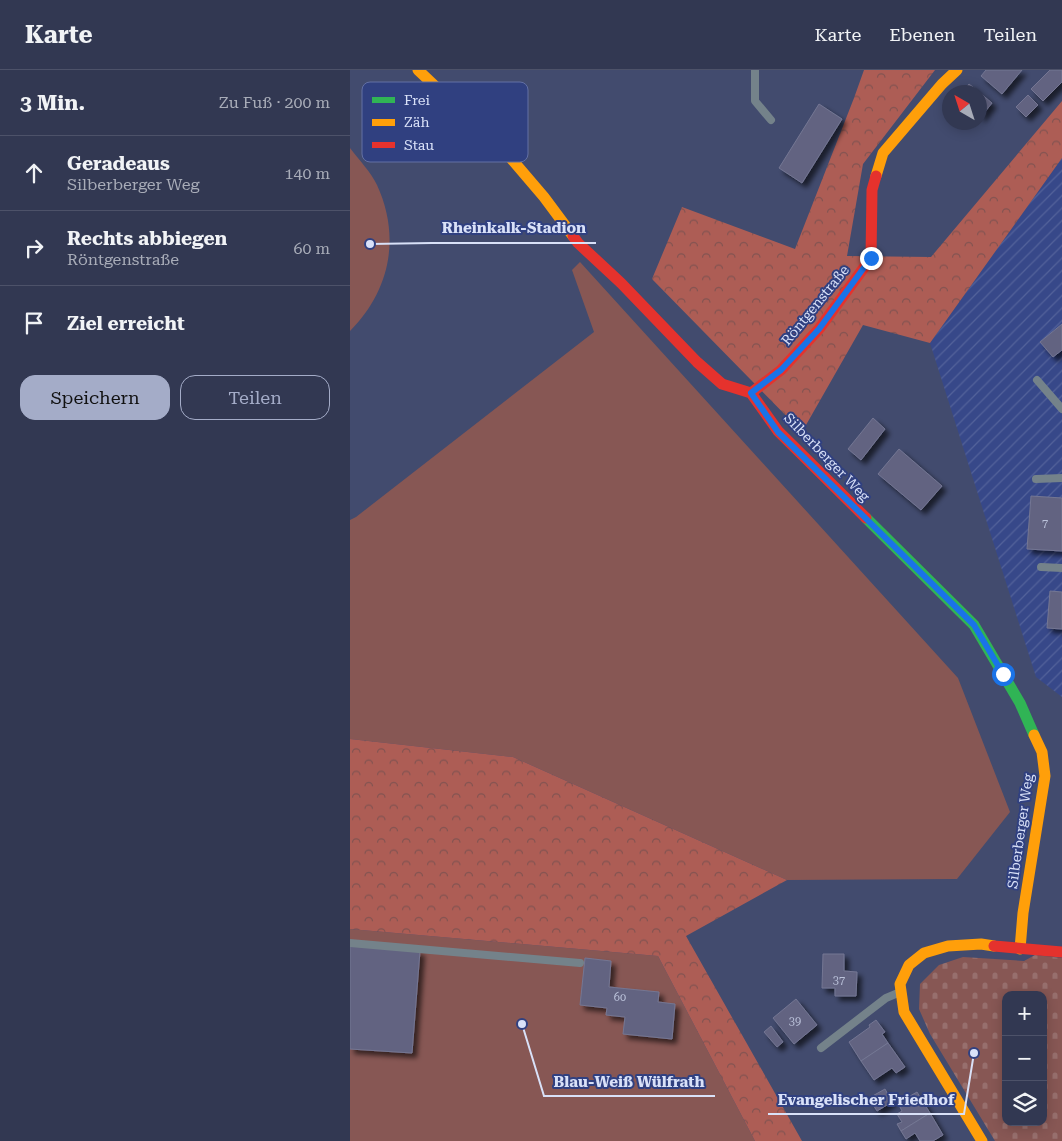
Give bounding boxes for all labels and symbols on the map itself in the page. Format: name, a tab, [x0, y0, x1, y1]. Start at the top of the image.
legend	[362, 82, 528, 162]
north arrow	[942, 85, 987, 130]
text: Frei	[404, 92, 431, 108]
text: Zäh	[404, 114, 429, 130]
text: Stau	[404, 137, 434, 153]
callout: Rheinkalk-Stadion	[432, 213, 596, 243]
text: Rheinkalk-Stadion	[442, 219, 586, 237]
route end	[860, 247, 883, 270]
street label: Röntgenstraße	[778, 262, 852, 348]
street label: Silberberger Weg	[781, 410, 873, 504]
house number: 7	[1042, 517, 1048, 530]
route start	[992, 663, 1015, 686]
street label: Silberberger Weg	[1004, 772, 1036, 890]
house number: 37	[833, 974, 845, 987]
house number: 60	[614, 991, 626, 1004]
house number: 39	[789, 1015, 801, 1028]
callout: Blau-Weiß Wülfrath	[544, 1066, 715, 1096]
text: Blau-Weiß Wülfrath	[554, 1073, 704, 1091]
callout: Evangelischer Friedhof	[768, 1084, 964, 1114]
text: Evangelischer Friedhof	[778, 1091, 955, 1109]

